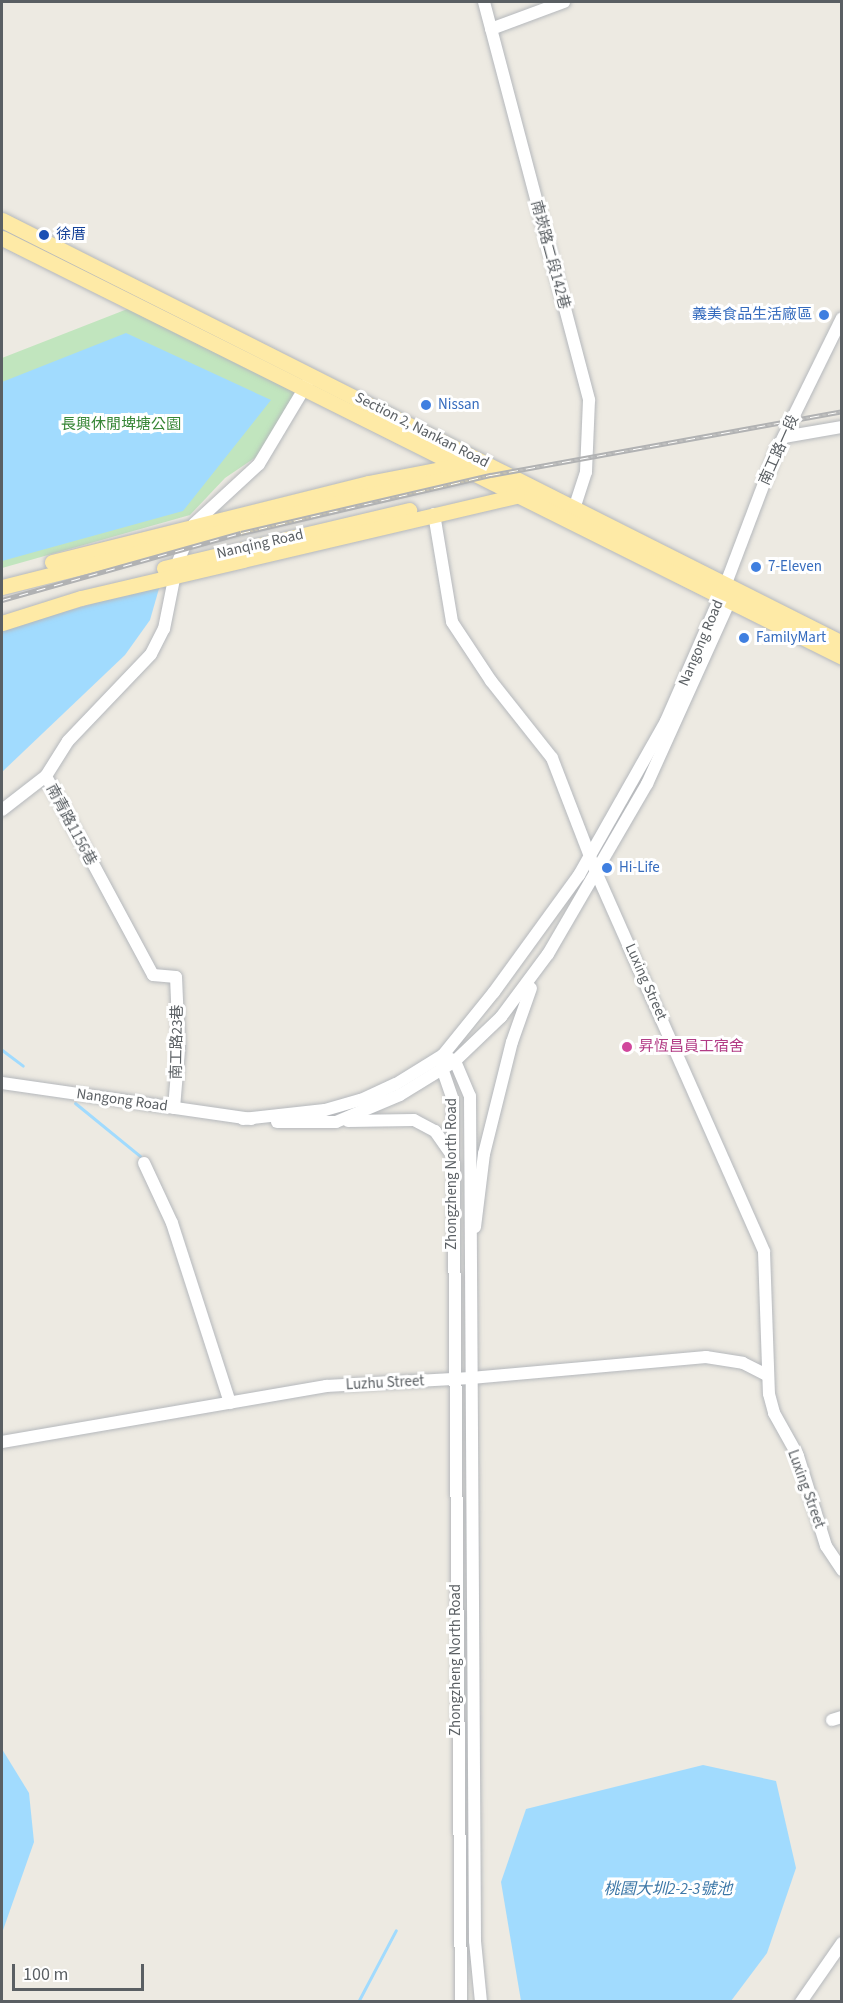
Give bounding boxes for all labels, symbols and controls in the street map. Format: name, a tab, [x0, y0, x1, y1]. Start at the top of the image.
street label: 南崁路二段142巷	[527, 198, 573, 312]
place label: 徐厝	[56, 226, 86, 244]
marker: 徐厝	[37, 228, 51, 242]
place label: 義美食品生活廠區	[692, 306, 812, 324]
marker: 義美食品生活廠區	[817, 308, 831, 322]
street label: Section 2, Nankan Road	[352, 388, 492, 472]
place label: Nissan	[438, 396, 480, 414]
marker: Nissan	[419, 398, 433, 412]
street label: 南工路一段	[756, 412, 802, 488]
park label: 長興休閒埤塘公園	[61, 416, 181, 434]
street label: Nanqing Road	[215, 525, 305, 563]
place label: 7-Eleven	[768, 558, 822, 576]
marker: 7-Eleven	[749, 560, 763, 574]
street label: Nangong Road	[675, 597, 727, 689]
place label: FamilyMart	[756, 629, 826, 647]
marker: FamilyMart	[737, 631, 751, 645]
street label: 南青路1156巷	[42, 781, 100, 869]
place label: Hi-Life	[619, 859, 660, 877]
marker: Hi-Life	[600, 861, 614, 875]
street label: Luxing Street	[621, 941, 671, 1023]
street label: 南工路23巷	[167, 1004, 187, 1080]
place label: 昇恆昌員工宿舍	[639, 1038, 744, 1056]
marker: 昇恆昌員工宿舍	[620, 1040, 634, 1054]
street label: Nangong Road	[75, 1085, 169, 1115]
street label: Zhongzheng North Road	[443, 1098, 461, 1250]
street label: Luzhu Street	[345, 1372, 425, 1394]
street label: Luxing Street	[784, 1447, 828, 1531]
street label: Zhongzheng North Road	[447, 1584, 465, 1736]
water label: 桃園大圳2-2-3號池	[604, 1879, 732, 1899]
scale bar	[15, 1952, 147, 1990]
text: 100 m	[23, 1962, 68, 1987]

